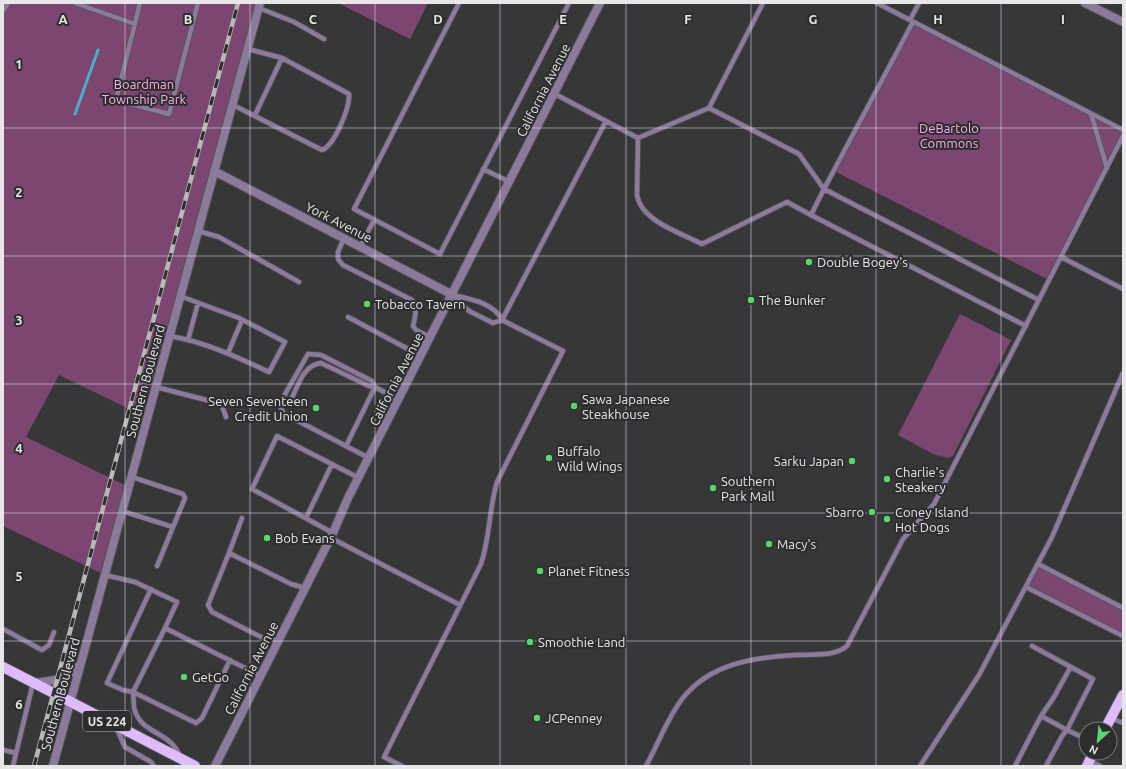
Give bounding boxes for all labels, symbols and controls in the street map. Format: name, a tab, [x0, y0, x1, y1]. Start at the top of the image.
text: A	[58, 12, 68, 26]
text: B	[184, 12, 193, 26]
text: C	[309, 12, 318, 26]
text: D	[433, 12, 443, 26]
text: E	[559, 12, 567, 26]
text: F	[684, 12, 692, 26]
text: G	[809, 12, 818, 26]
text: H	[933, 12, 943, 26]
text: I	[1061, 12, 1065, 26]
street label: California Avenue	[513, 41, 573, 139]
text: 1	[15, 57, 23, 71]
park label: Boardman Township Park	[102, 77, 187, 106]
park label: DeBartolo Commons	[919, 121, 979, 150]
text: 2	[15, 185, 23, 199]
street label: York Avenue	[303, 199, 375, 245]
place label: Double Bogey's	[817, 255, 908, 269]
marker: Double Bogey's	[804, 257, 814, 267]
place label: The Bunker	[759, 293, 825, 307]
marker: The Bunker	[746, 295, 756, 305]
place label: Tobacco Tavern	[375, 297, 465, 311]
marker: Tobacco Tavern	[362, 299, 372, 309]
text: 3	[15, 313, 23, 327]
street label: Southern Boulevard	[123, 323, 167, 439]
street label: California Avenue	[366, 330, 426, 428]
place label: Sawa Japanese Steakhouse	[582, 392, 670, 421]
place label: Seven Seventeen Credit Union	[208, 394, 308, 423]
marker: Sawa Japanese Steakhouse	[569, 401, 579, 411]
marker: Seven Seventeen Credit Union	[311, 403, 321, 413]
text: 4	[15, 441, 23, 455]
place label: Buffalo Wild Wings	[557, 444, 623, 473]
marker: Buffalo Wild Wings	[544, 453, 554, 463]
place label: Sarku Japan	[774, 454, 844, 468]
marker: Sarku Japan	[847, 456, 857, 466]
place label: Charlie's Steakery	[895, 465, 946, 494]
place label: Southern Park Mall	[721, 474, 775, 503]
marker: Charlie's Steakery	[882, 474, 892, 484]
marker: Southern Park Mall	[708, 483, 718, 493]
place label: Sbarro	[825, 505, 864, 519]
place label: Coney Island Hot Dogs	[895, 505, 969, 534]
marker: Sbarro	[867, 507, 877, 517]
marker: Coney Island Hot Dogs	[882, 514, 892, 524]
place label: Bob Evans	[275, 531, 335, 545]
marker: Bob Evans	[262, 533, 272, 543]
place label: Macy's	[777, 537, 817, 551]
marker: Macy's	[764, 539, 774, 549]
place label: Planet Fitness	[548, 564, 630, 578]
marker: Planet Fitness	[535, 566, 545, 576]
text: 5	[15, 569, 23, 583]
street label: California Avenue	[221, 619, 281, 717]
place label: Smoothie Land	[538, 635, 625, 649]
street label: Southern Boulevard	[38, 636, 82, 752]
marker: Smoothie Land	[525, 637, 535, 647]
place label: GetGo	[192, 670, 229, 684]
marker: GetGo	[179, 672, 189, 682]
text: 6	[15, 697, 23, 711]
road number: US 224	[83, 711, 131, 731]
place label: JCPenney	[545, 711, 602, 725]
marker: JCPenney	[532, 713, 542, 723]
north arrow	[1078, 721, 1118, 761]
text: N	[1087, 743, 1100, 757]

